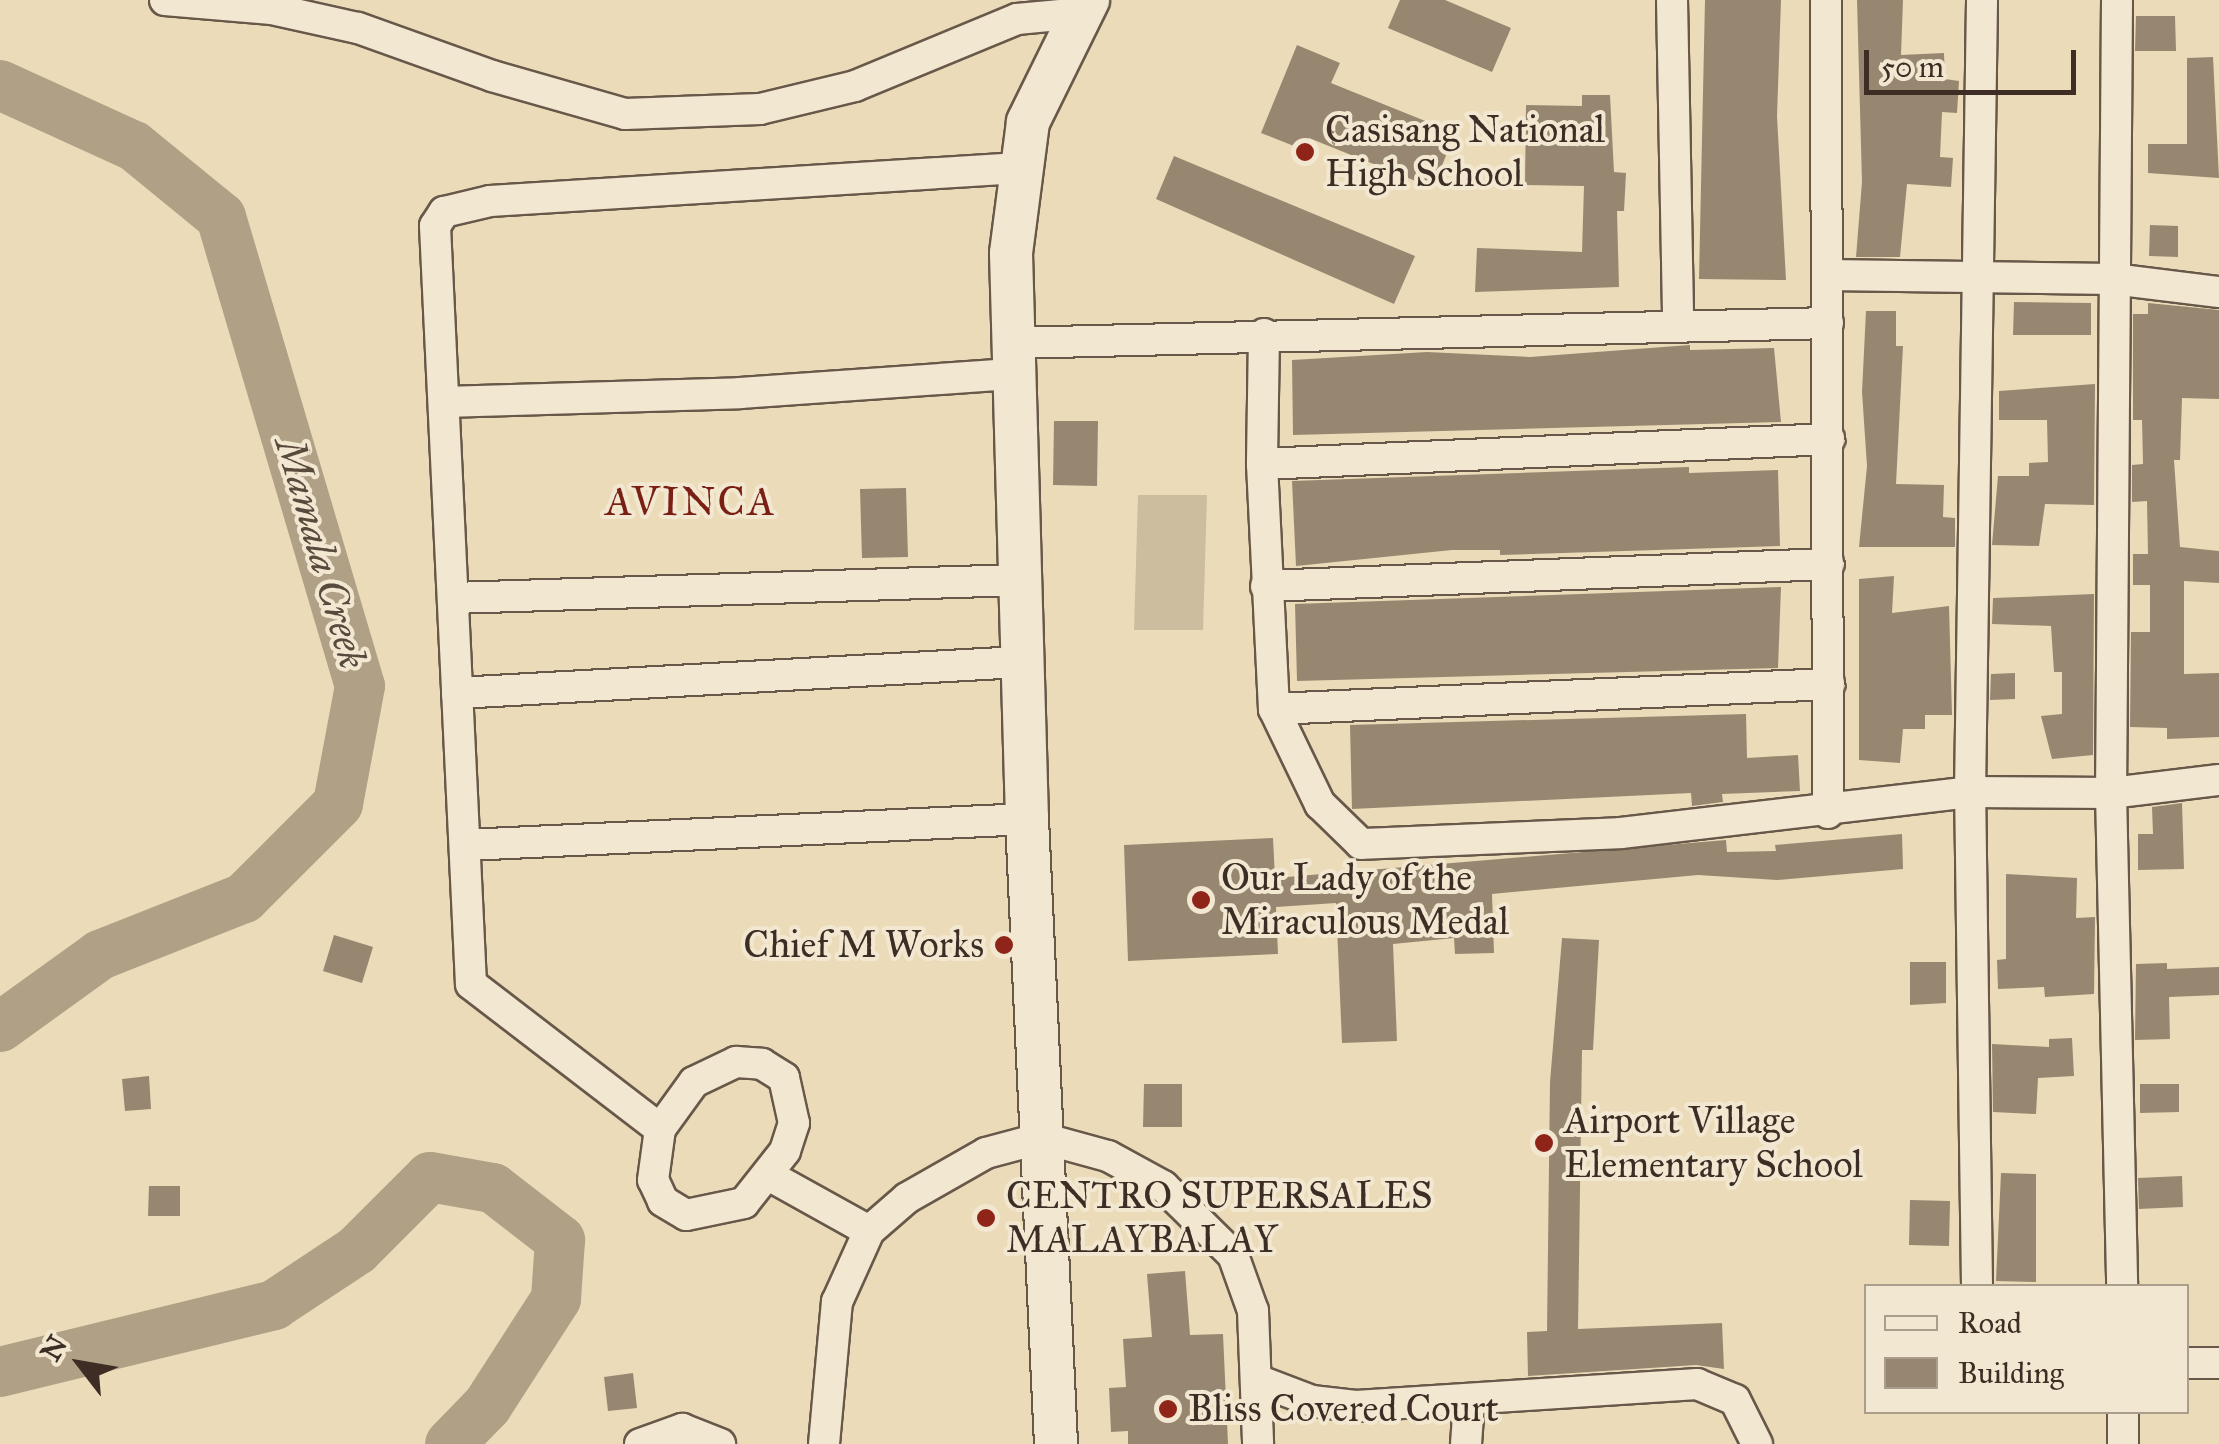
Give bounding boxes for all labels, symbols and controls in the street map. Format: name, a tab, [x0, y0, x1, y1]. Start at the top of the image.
scale bar	[1869, 30, 2082, 92]
text: 50 m	[1881, 49, 1944, 85]
place label: Casisang National High School	[1325, 107, 1605, 196]
marker: Casisang National High School	[1294, 141, 1316, 163]
water label: Mamala Creek	[265, 432, 377, 674]
district label: AVINCA	[605, 478, 777, 526]
place label: Our Lady of the Miraculous Medal	[1221, 855, 1509, 944]
marker: Our Lady of the Miraculous Medal	[1190, 889, 1212, 911]
place label: Chief M Works	[743, 922, 984, 968]
marker: Chief M Works	[993, 934, 1015, 956]
place label: Airport Village Elementary School	[1564, 1098, 1863, 1188]
marker: Airport Village Elementary School	[1533, 1132, 1555, 1154]
place label: CENTRO SUPERSALES MALAYBALAY	[1006, 1173, 1433, 1262]
marker: CENTRO SUPERSALES MALAYBALAY	[975, 1207, 997, 1229]
legend	[1864, 1284, 2189, 1414]
text: Road	[1958, 1305, 2022, 1341]
north arrow	[30, 1314, 130, 1414]
text: N	[33, 1329, 75, 1367]
text: Building	[1958, 1355, 2064, 1391]
place label: Bliss Covered Court	[1188, 1386, 1499, 1432]
marker: Bliss Covered Court	[1157, 1398, 1179, 1420]

